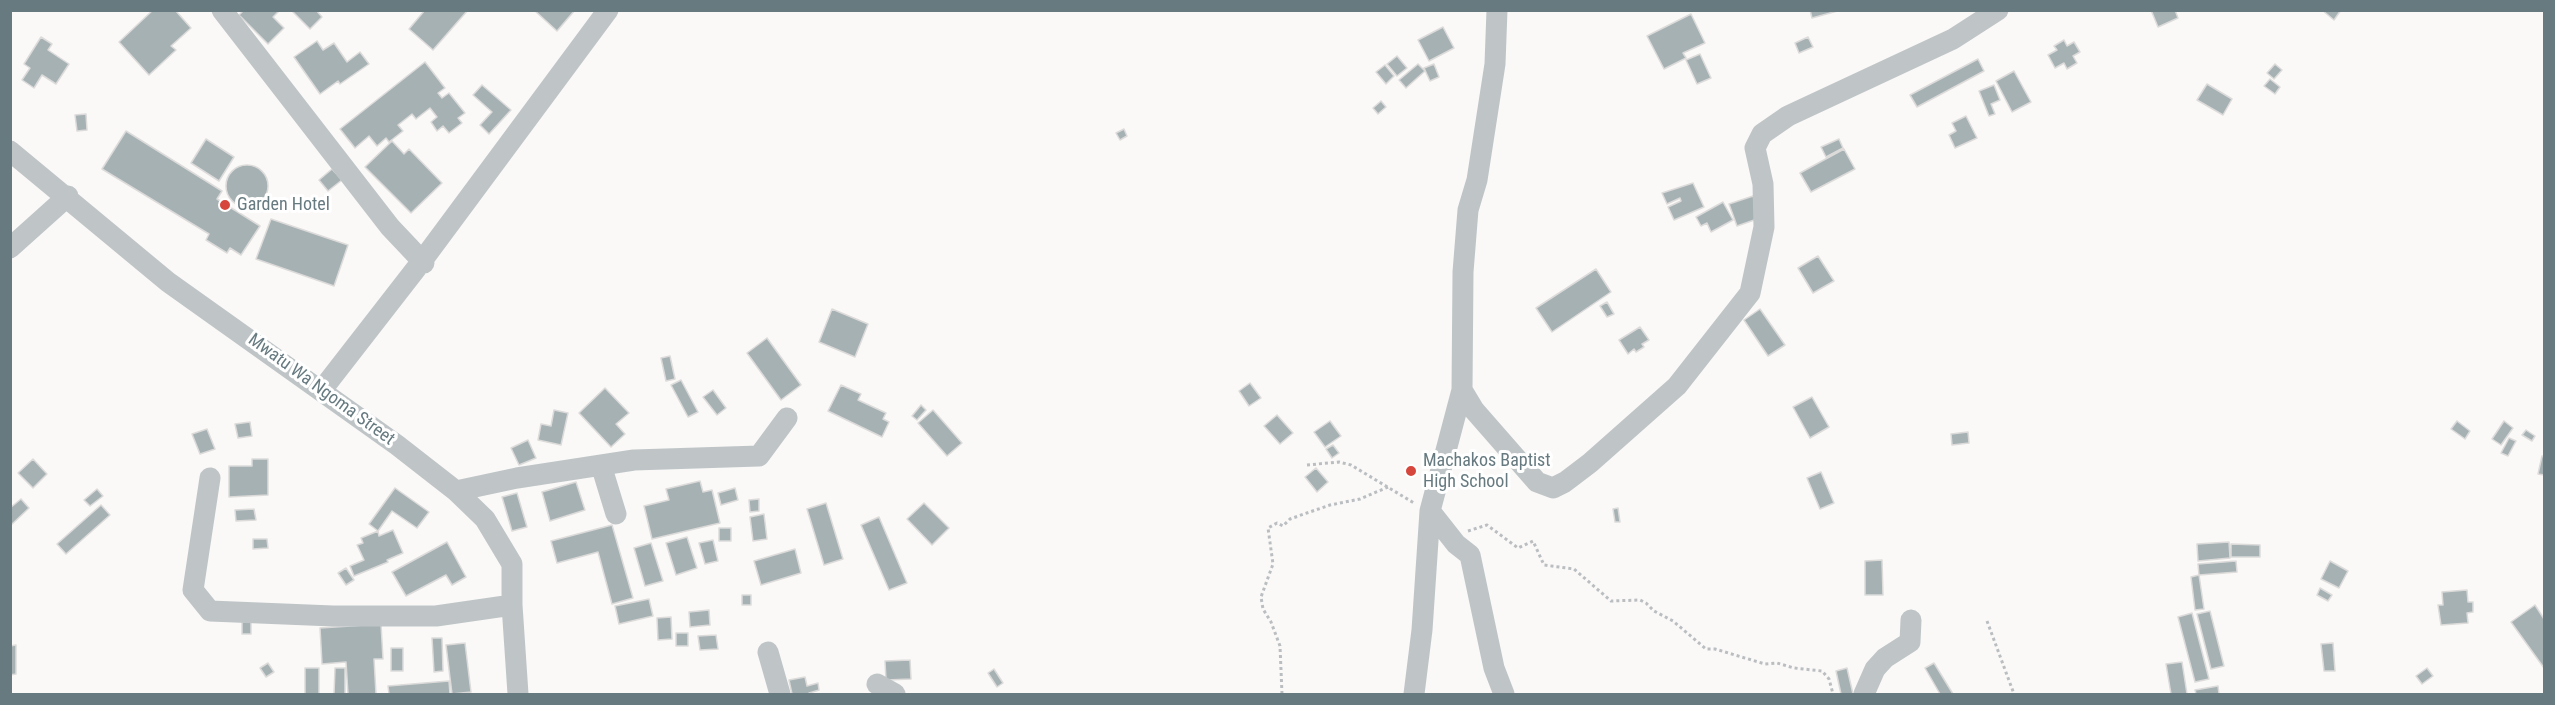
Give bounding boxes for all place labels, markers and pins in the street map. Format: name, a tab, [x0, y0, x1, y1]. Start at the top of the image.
place label: Garden Hotel	[237, 194, 330, 216]
marker: Garden Hotel	[218, 198, 232, 212]
place label: Machakos Baptist High School	[1423, 450, 1551, 492]
marker: Machakos Baptist High School	[1404, 464, 1418, 478]

